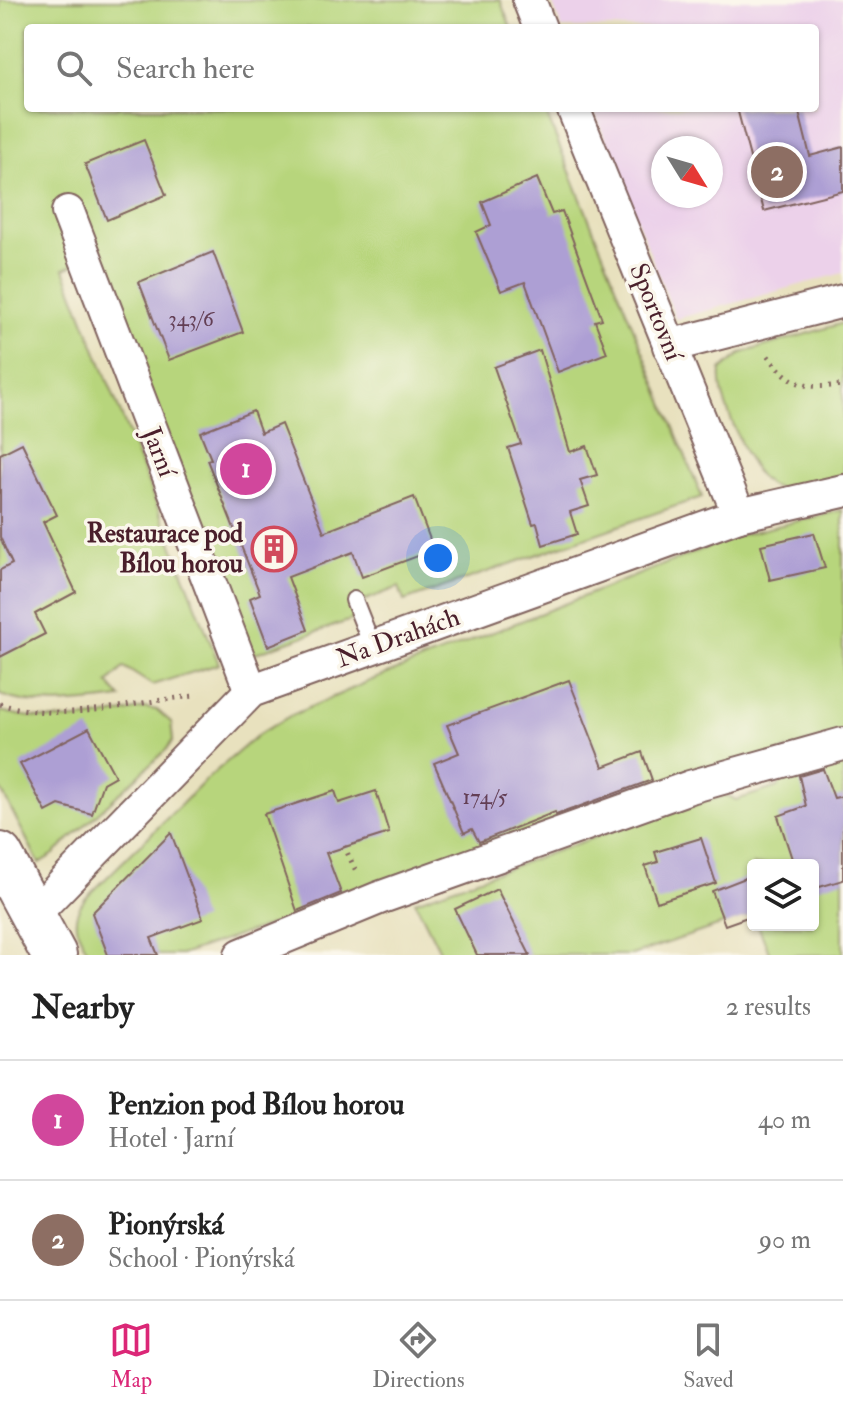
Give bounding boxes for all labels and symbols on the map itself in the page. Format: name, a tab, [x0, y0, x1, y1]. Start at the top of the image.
north arrow	[651, 136, 723, 208]
pin: 2	[751, 142, 803, 202]
street label: Sportovní	[621, 259, 691, 368]
house number: 343/6	[168, 305, 216, 333]
street label: Jarní	[135, 422, 184, 483]
pin: 1	[220, 439, 272, 499]
place label: Restaurace pod Bílou horou	[87, 518, 244, 580]
building icon: Restaurace pod Bílou horou	[250, 525, 298, 573]
your location	[418, 538, 458, 578]
street label: Na Drahách	[332, 601, 464, 675]
house number: 174/5	[462, 783, 508, 811]

